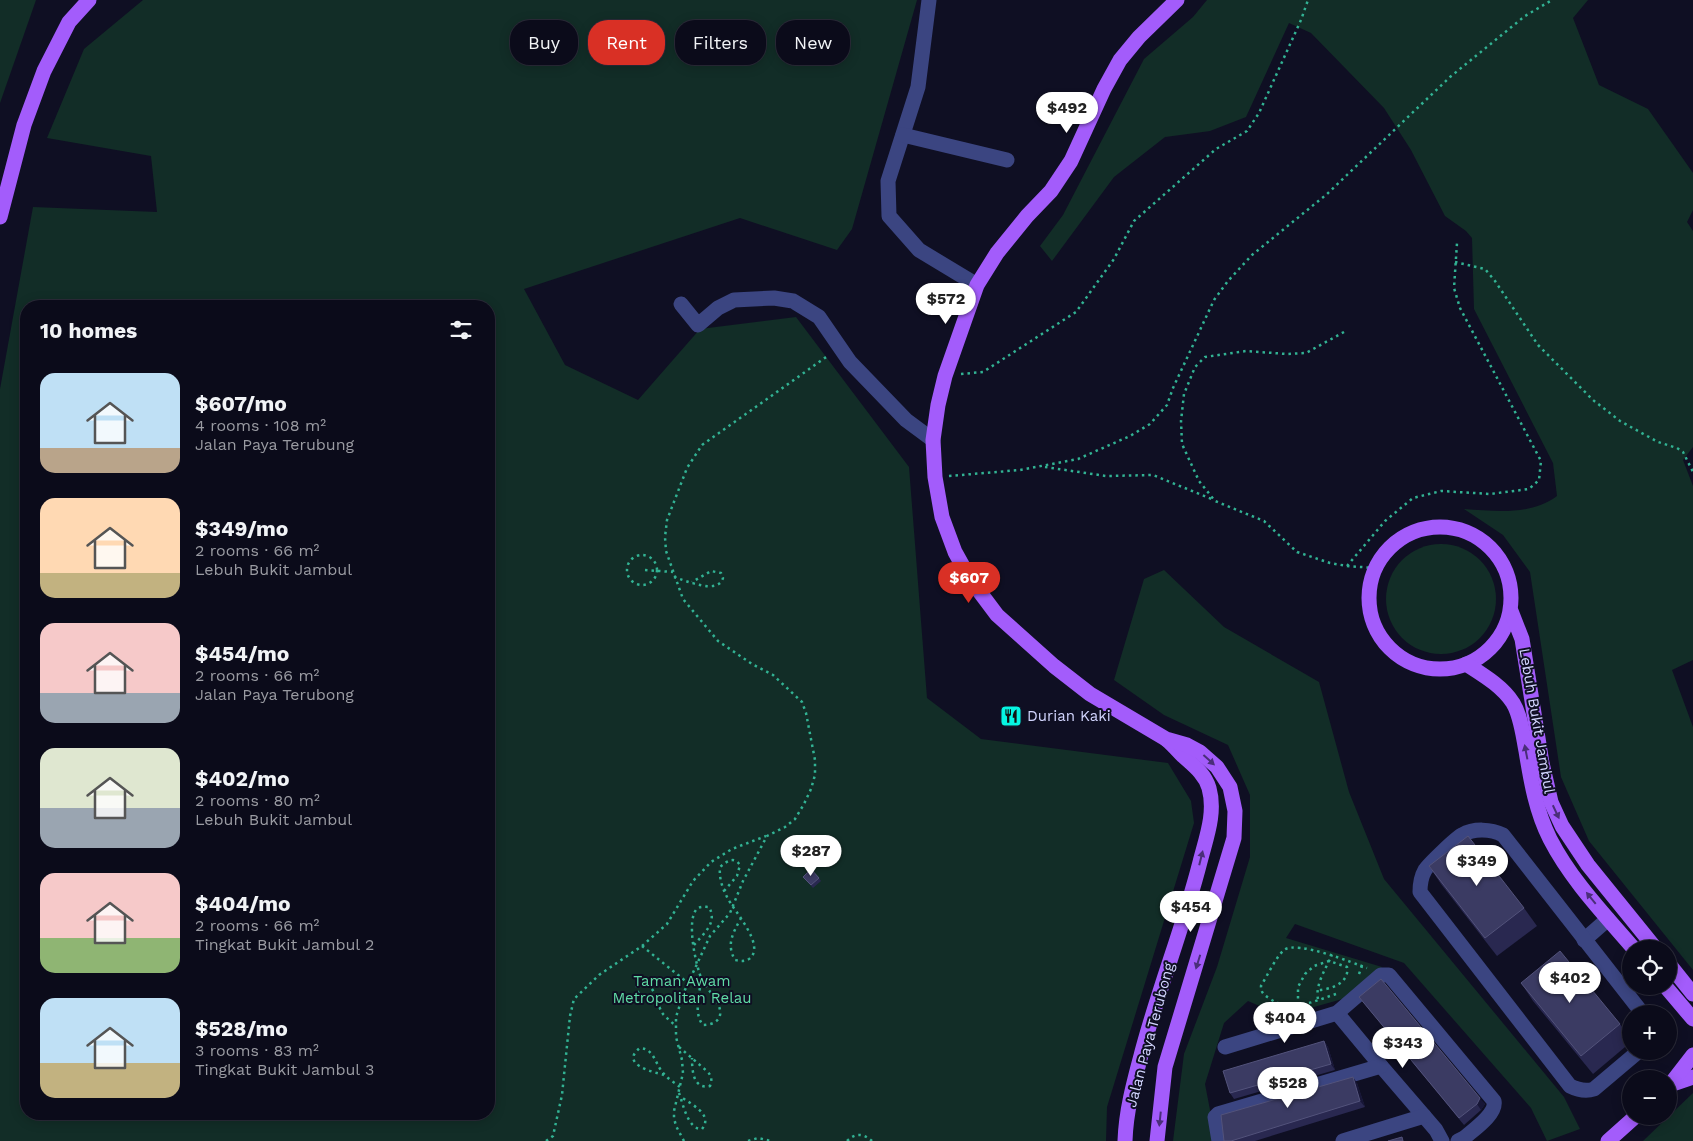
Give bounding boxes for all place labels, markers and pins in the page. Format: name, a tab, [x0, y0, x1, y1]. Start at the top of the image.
pin: $492	[1037, 92, 1097, 134]
pin: $572	[916, 282, 976, 325]
pin: $607	[939, 562, 999, 604]
restaurant icon: Durian Kaki	[999, 704, 1023, 728]
place label: Durian Kaki	[1027, 707, 1111, 725]
pin: $287	[781, 834, 841, 877]
pin: $349	[1447, 844, 1507, 887]
pin: $454	[1161, 890, 1221, 933]
pin: $402	[1540, 962, 1600, 1004]
pin: $404	[1255, 1002, 1315, 1044]
pin: $343	[1373, 1026, 1433, 1069]
pin: $528	[1258, 1066, 1318, 1109]

